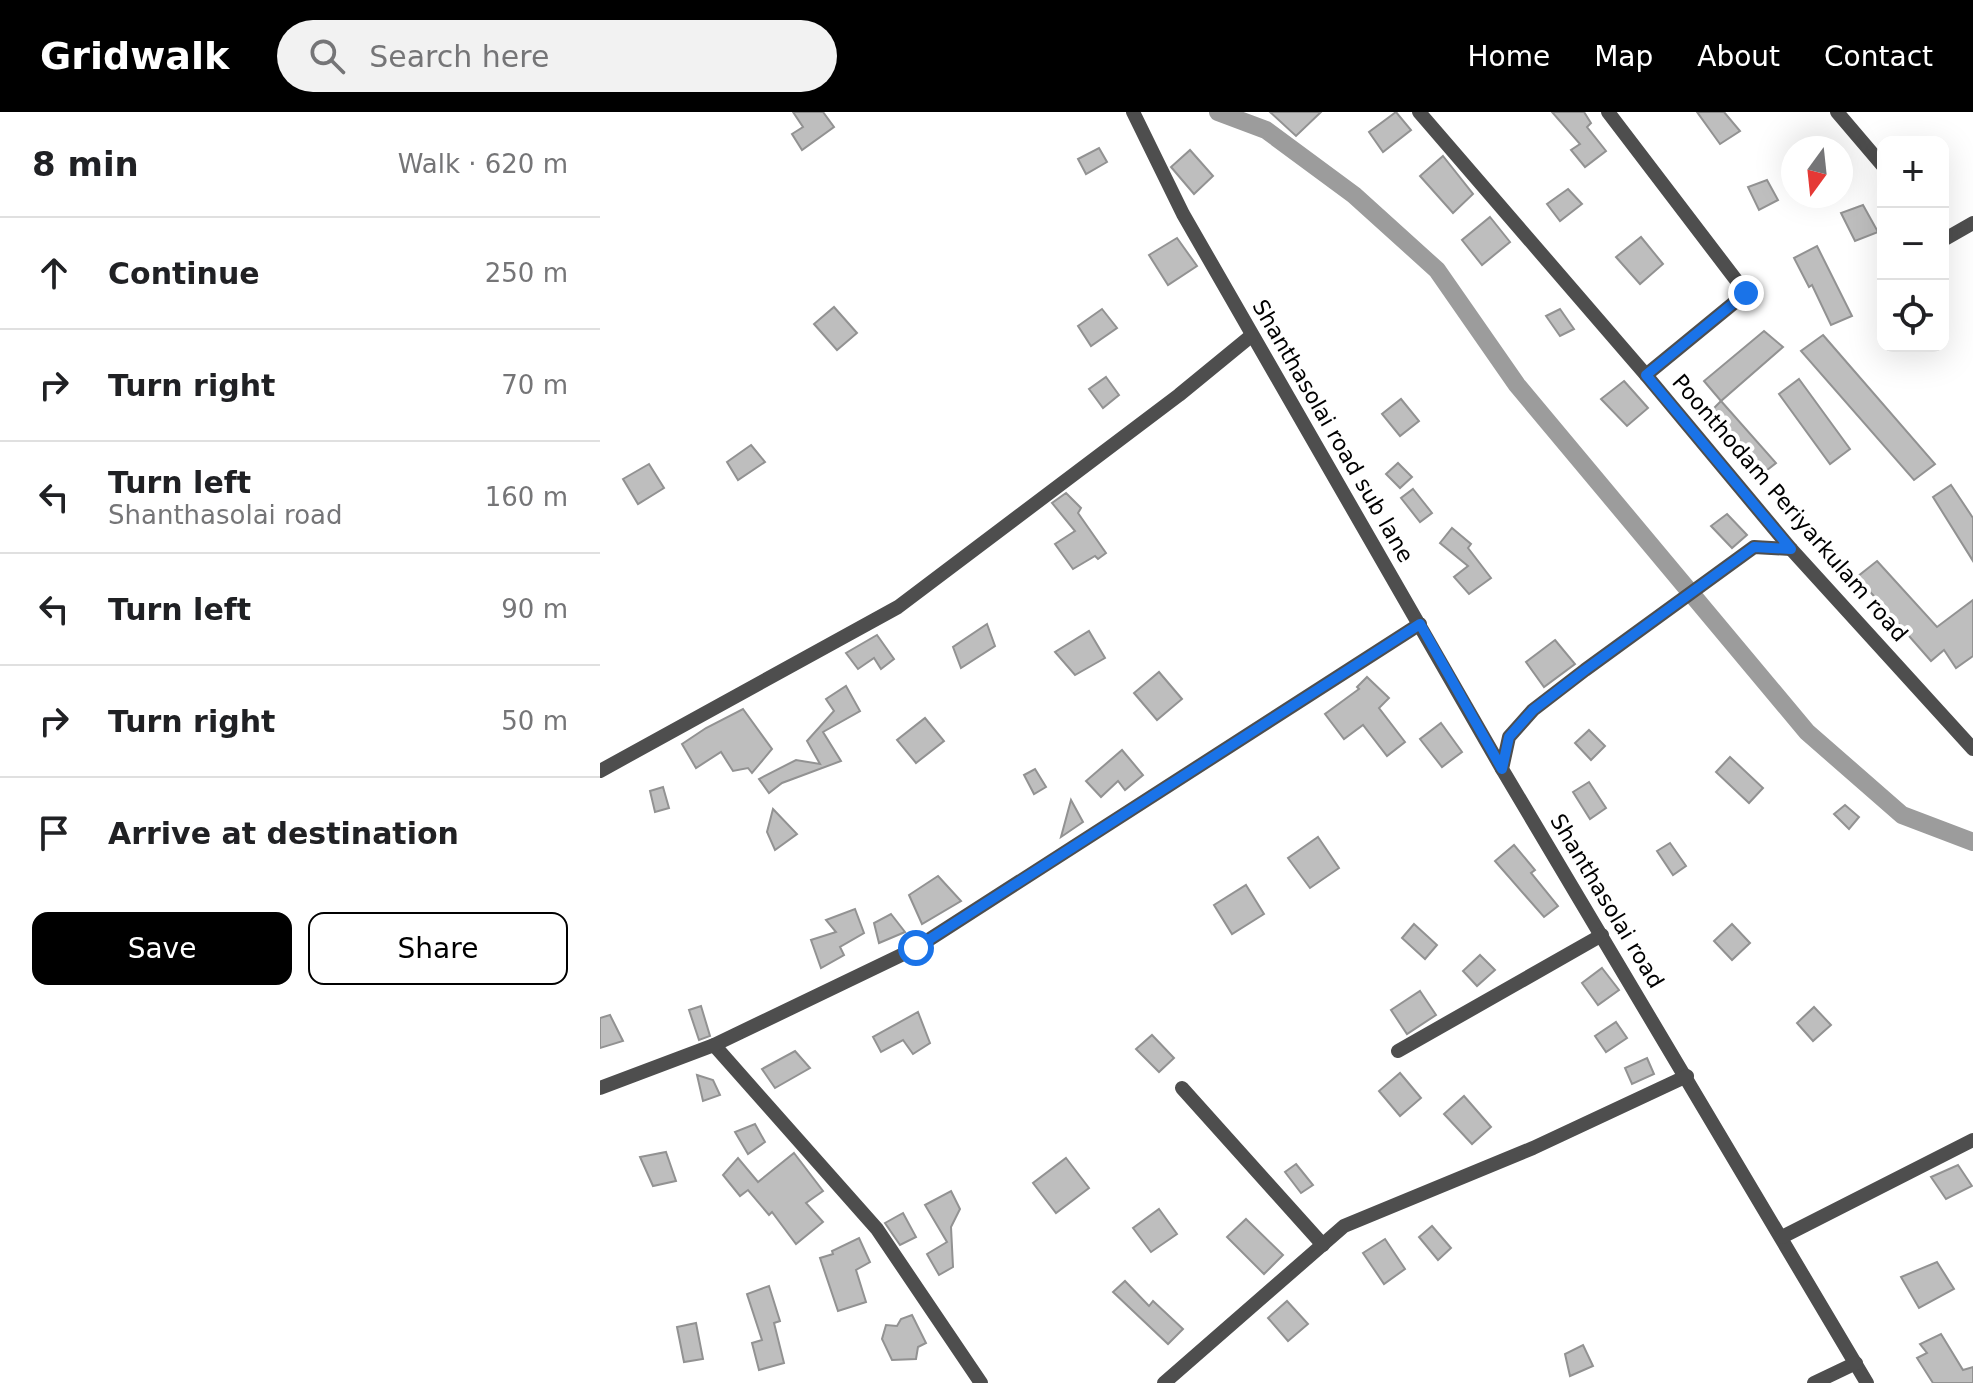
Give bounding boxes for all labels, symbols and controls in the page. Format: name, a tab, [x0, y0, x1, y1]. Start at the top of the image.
search box	[277, 20, 837, 92]
text: Gridwalk	[40, 34, 229, 78]
icon: search	[305, 34, 349, 78]
text: Search here	[369, 39, 549, 74]
text: Home	[1467, 40, 1550, 73]
text: Map	[1594, 40, 1653, 73]
text: About	[1697, 40, 1780, 73]
text: Contact	[1824, 40, 1933, 73]
north arrow	[1781, 136, 1853, 208]
map controls	[1877, 136, 1949, 352]
button: +	[1877, 136, 1949, 208]
text: 8 min	[32, 144, 139, 184]
text: Walk · 620 m	[398, 149, 568, 179]
button: −	[1877, 208, 1949, 280]
icon: ahead	[32, 251, 76, 295]
text: Continue	[108, 256, 260, 291]
text: 250 m	[485, 258, 568, 288]
route end	[1728, 275, 1764, 311]
button: locate	[1877, 280, 1949, 352]
street label: Shanthasolai road sub lane	[1247, 295, 1419, 567]
icon: right	[32, 363, 76, 407]
text: Turn right	[108, 368, 275, 403]
street label: Poonthodam Periyarkulam road	[1667, 369, 1913, 647]
text: 70 m	[501, 370, 568, 400]
text: Turn left	[108, 465, 251, 500]
icon: left	[32, 475, 76, 519]
text: 160 m	[485, 482, 568, 512]
text: Shanthasolai road	[108, 500, 343, 530]
icon: left	[32, 587, 76, 631]
text: Turn left	[108, 592, 251, 627]
text: 90 m	[501, 594, 568, 624]
icon: right	[32, 699, 76, 743]
text: Turn right	[108, 704, 275, 739]
text: 50 m	[501, 706, 568, 736]
street label: Shanthasolai road	[1545, 809, 1669, 993]
icon: arrive	[32, 811, 76, 855]
text: Arrive at destination	[108, 816, 459, 851]
button: Save	[32, 912, 292, 985]
button: Share	[308, 912, 568, 985]
route start	[898, 930, 934, 966]

